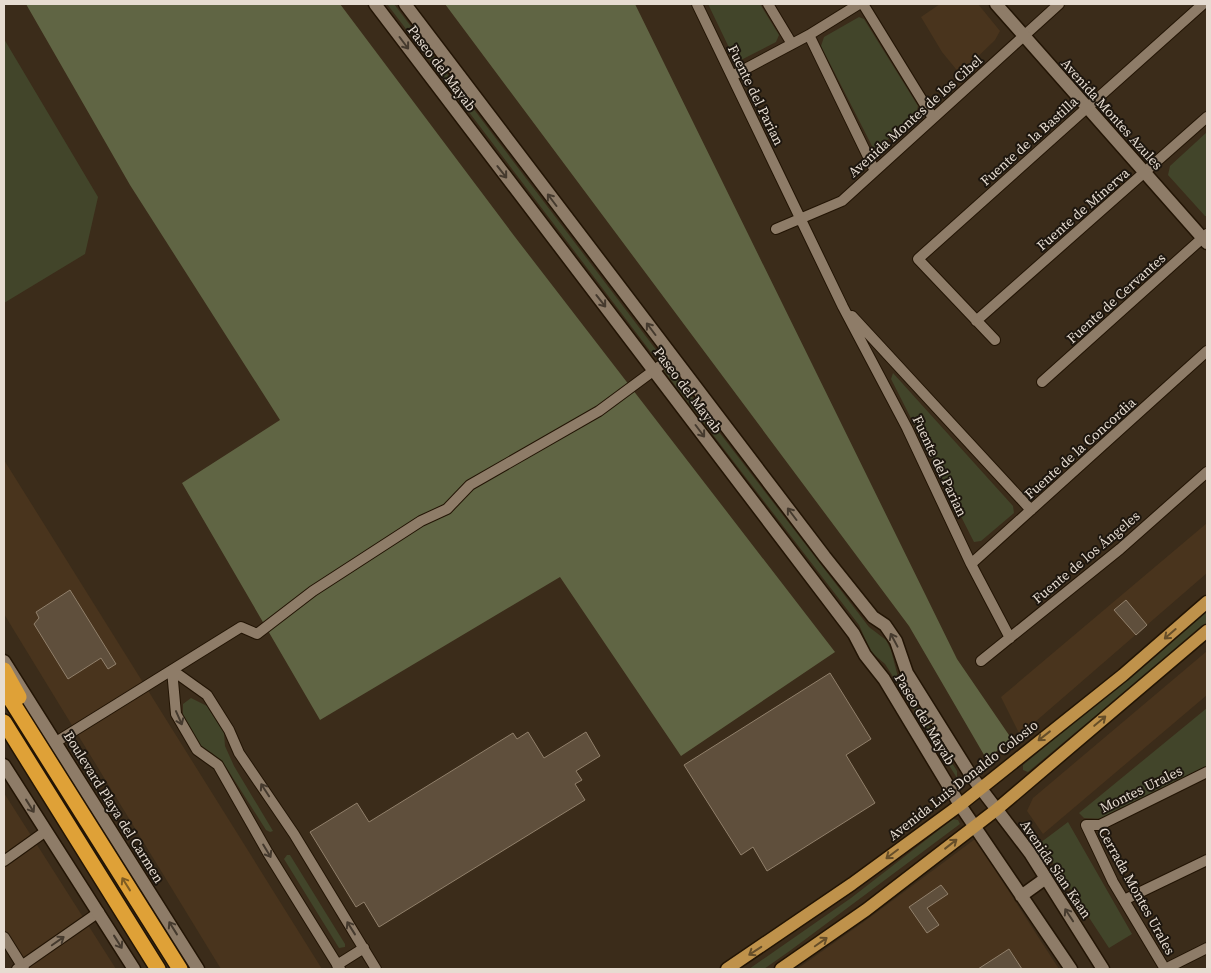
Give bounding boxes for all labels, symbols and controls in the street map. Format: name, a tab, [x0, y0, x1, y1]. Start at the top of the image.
street label: Paseo del Mayab	[403, 21, 481, 115]
one-way arrow	[399, 36, 410, 49]
street label: Fuente del Parian	[723, 41, 789, 149]
street label: Avenida Montes de los Cibel	[843, 50, 987, 182]
street label: Avenida Montes Azules	[1056, 54, 1168, 174]
street label: Fuente de la Bastilla	[976, 91, 1083, 190]
street label: Fuente de Minerva	[1032, 162, 1134, 255]
one-way arrow	[497, 165, 508, 178]
one-way arrow	[547, 194, 558, 207]
street label: Fuente de Cervantes	[1062, 248, 1170, 348]
one-way arrow	[596, 294, 607, 307]
one-way arrow	[646, 323, 657, 336]
street label: Paseo del Mayab	[649, 343, 727, 437]
street label: Fuente de la Concordia	[1020, 392, 1141, 503]
street label: Fuente del Parian	[908, 412, 972, 520]
one-way arrow	[695, 424, 705, 438]
street label: Fuente de los Ángeles	[1028, 506, 1144, 608]
one-way arrow	[787, 507, 797, 521]
one-way arrow	[1164, 628, 1177, 639]
one-way arrow	[889, 633, 898, 648]
street label: Paseo del Mayab	[890, 670, 960, 768]
one-way arrow	[175, 710, 184, 725]
street label: Avenida Luis Donaldo Colosio	[884, 715, 1042, 845]
one-way arrow	[1093, 715, 1106, 727]
street label: Boulevard Playa del Carmen	[59, 727, 169, 887]
one-way arrow	[1038, 731, 1051, 742]
street label: Montes Urales	[1096, 760, 1186, 818]
one-way arrow	[260, 783, 270, 797]
one-way arrow	[25, 798, 35, 812]
street label: Avenida Sian Kaan	[1015, 816, 1097, 923]
street label: Cerrada Montes Urales	[1094, 824, 1180, 958]
one-way arrow	[944, 839, 957, 850]
one-way arrow	[263, 844, 273, 858]
one-way arrow	[885, 849, 899, 859]
one-way arrow	[121, 877, 131, 891]
one-way arrow	[1064, 908, 1074, 922]
one-way arrow	[167, 921, 178, 935]
one-way arrow	[346, 921, 356, 935]
one-way arrow	[113, 935, 123, 949]
one-way arrow	[50, 936, 64, 946]
one-way arrow	[814, 937, 828, 947]
one-way arrow	[748, 946, 762, 956]

